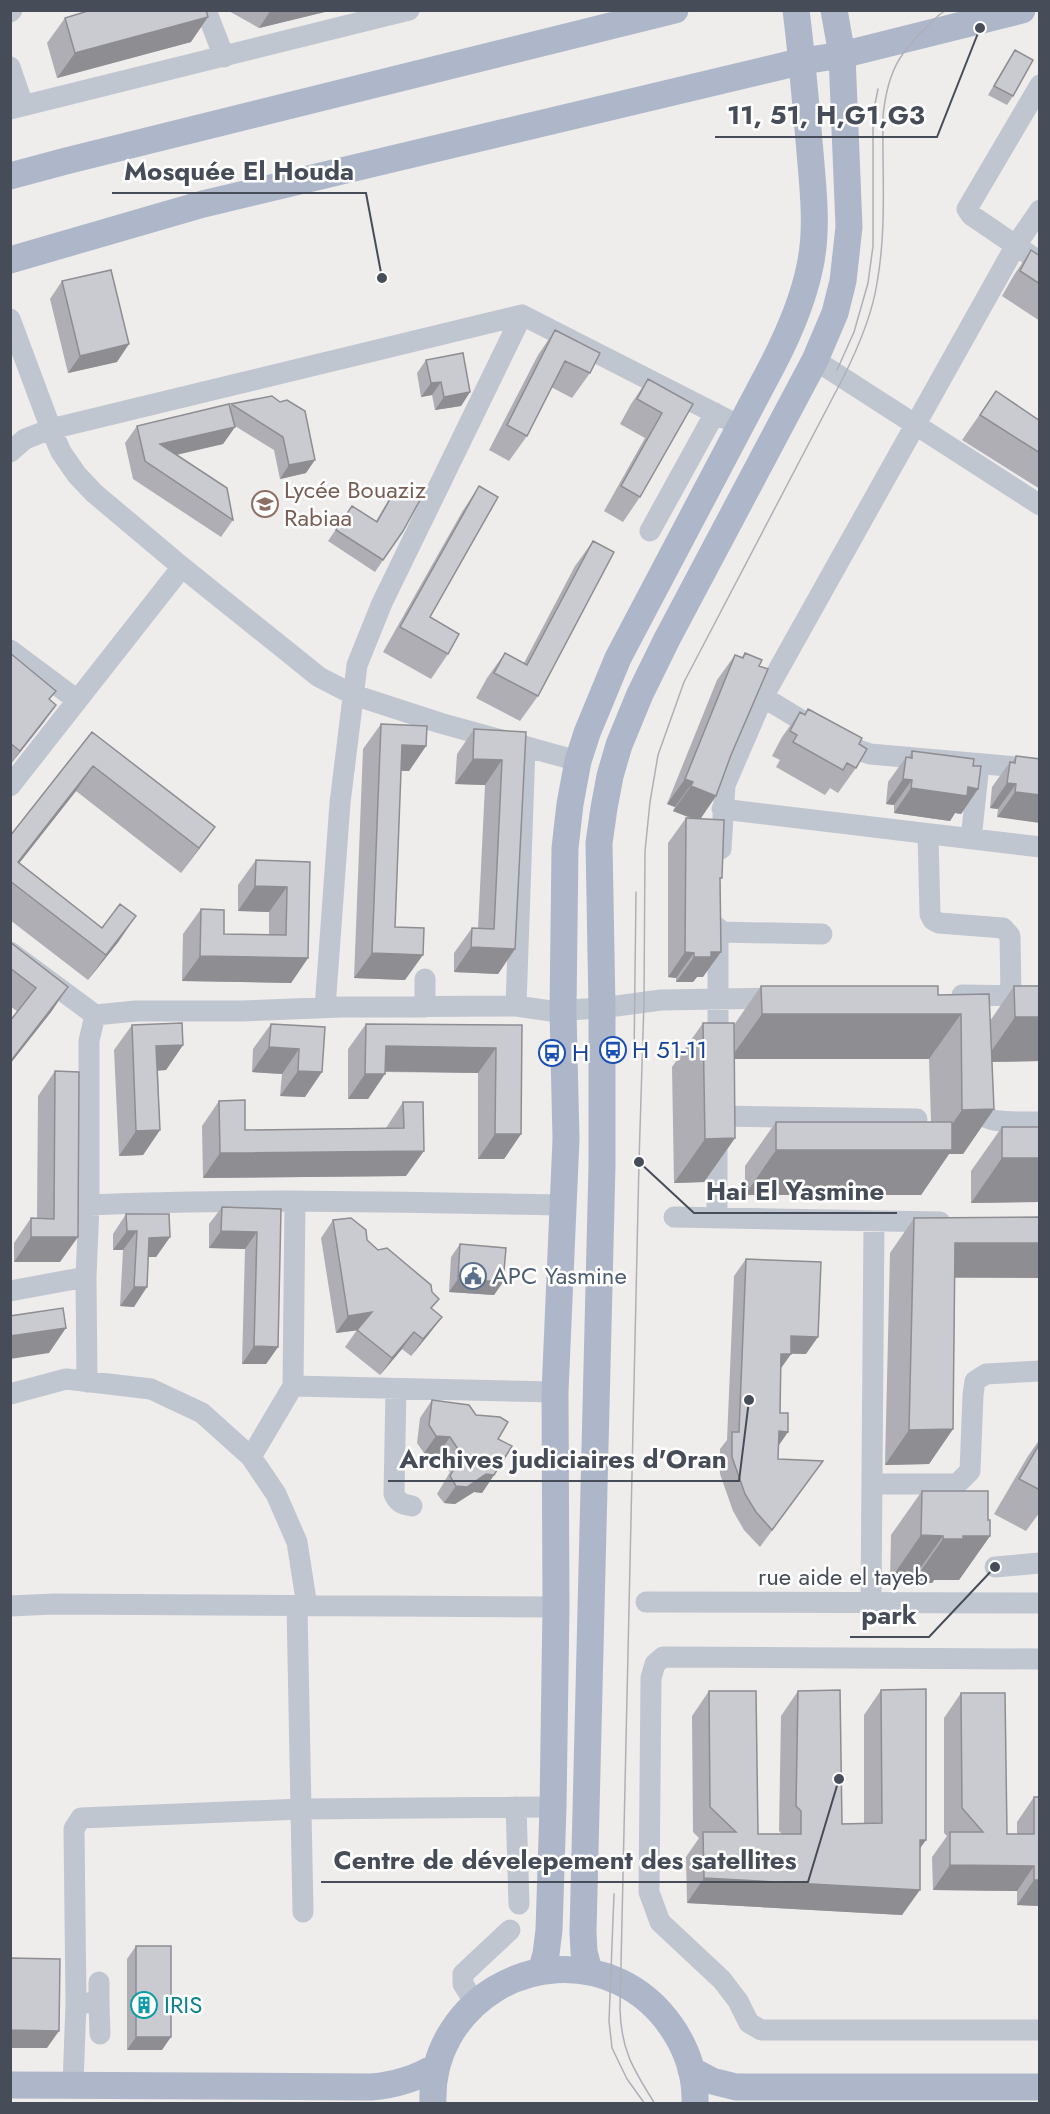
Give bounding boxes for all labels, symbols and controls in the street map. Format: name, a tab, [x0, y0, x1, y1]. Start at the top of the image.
callout: 11, 51, H,G1,G3	[715, 93, 937, 137]
text: 11, 51, H,G1,G3	[727, 96, 925, 134]
callout: Mosquée El Houda	[112, 149, 366, 193]
text: Mosquée El Houda	[124, 152, 354, 190]
place label: Lycée Bouaziz Rabiaa	[284, 472, 426, 535]
school or university icon: Lycée Bouaziz Rabiaa	[250, 489, 280, 519]
place label: H 51-11	[632, 1032, 707, 1067]
place label: H	[572, 1035, 589, 1070]
bus stop icon: H 51-11	[598, 1035, 628, 1065]
bus stop icon: H	[537, 1038, 567, 1068]
callout: Hai El Yasmine	[694, 1169, 897, 1213]
text: Hai El Yasmine	[706, 1172, 884, 1210]
place label: APC Yasmine	[492, 1258, 627, 1293]
public building icon: APC Yasmine	[458, 1261, 488, 1291]
callout: Archives judiciaires d'Oran	[388, 1437, 739, 1481]
text: Archives judiciaires d'Oran	[398, 1440, 727, 1478]
street label: rue aide el tayeb	[758, 1559, 928, 1594]
callout: park	[850, 1593, 929, 1637]
text: park	[861, 1596, 917, 1634]
callout: Centre de dévelepement des satellites	[321, 1838, 808, 1882]
text: Centre de dévelepement des satellites	[333, 1841, 797, 1879]
place label: IRIS	[164, 1987, 202, 2022]
building icon: IRIS	[129, 1990, 159, 2020]

